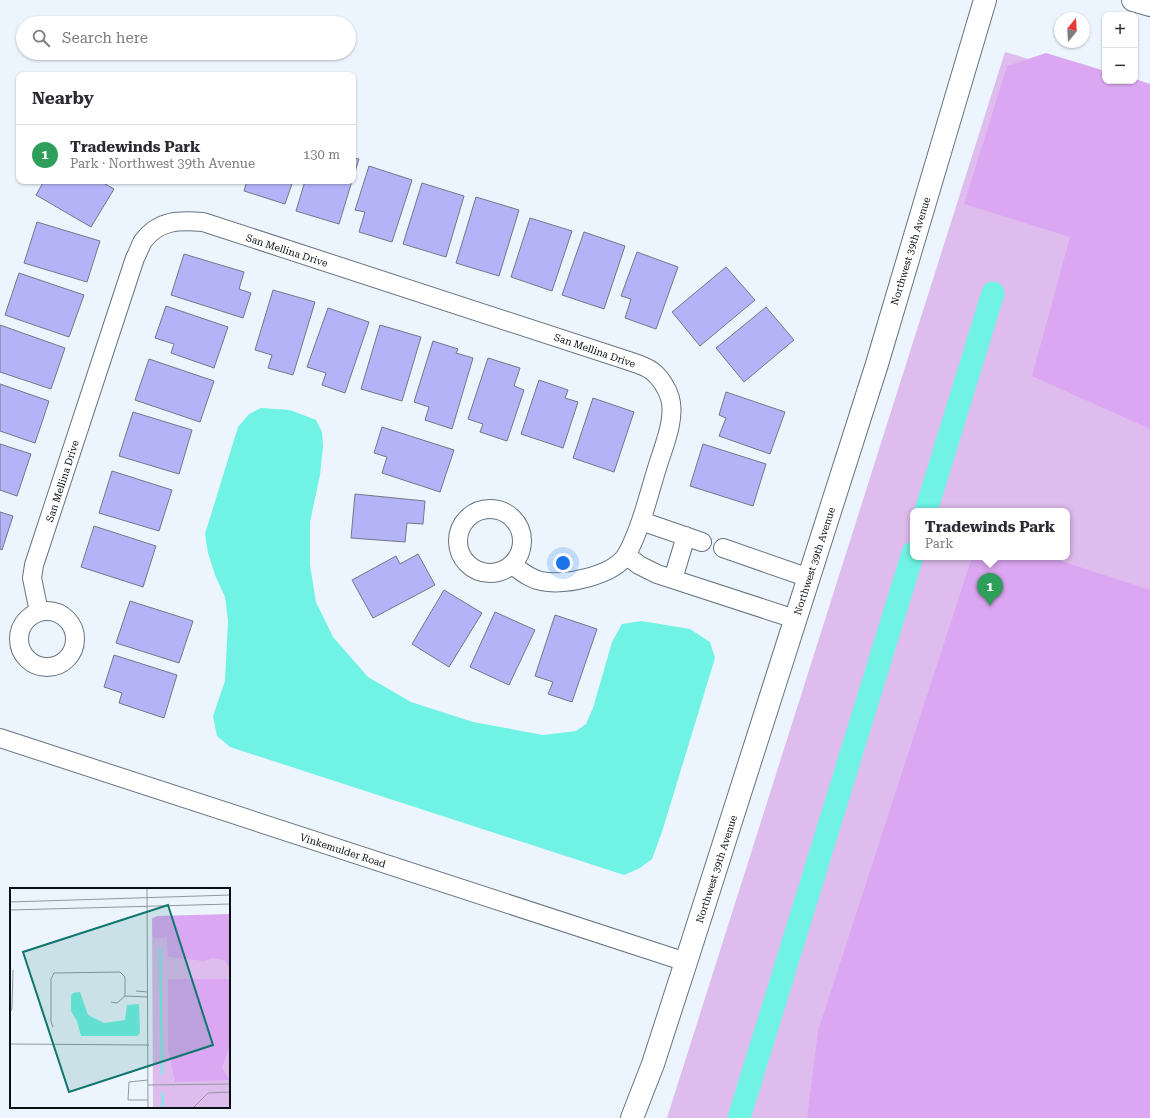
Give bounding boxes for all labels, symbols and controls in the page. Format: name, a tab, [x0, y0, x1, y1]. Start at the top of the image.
north arrow	[1054, 12, 1090, 48]
map controls	[1102, 12, 1138, 84]
button: +	[1102, 12, 1138, 48]
search box	[16, 16, 356, 60]
icon: search	[30, 27, 52, 49]
text: Search here	[62, 29, 148, 47]
button: −	[1102, 48, 1138, 84]
text: Nearby	[32, 88, 94, 108]
text: Tradewinds Park	[70, 138, 200, 156]
text: 1	[41, 147, 49, 162]
text: 130 m	[303, 147, 340, 162]
text: Park · Northwest 39th Avenue	[70, 156, 255, 171]
street label: Northwest 39th Avenue	[889, 195, 932, 307]
street label: San Mellina Drive	[245, 232, 330, 269]
street label: San Mellina Drive	[553, 331, 637, 370]
street label: San Mellina Drive	[44, 438, 81, 523]
street label: Northwest 39th Avenue	[792, 505, 837, 616]
popup	[910, 508, 1070, 560]
text: Tradewinds Park	[925, 518, 1055, 536]
text: Park	[925, 536, 953, 551]
your location	[553, 553, 573, 573]
pin: 1	[977, 573, 1003, 606]
street label: Northwest 39th Avenue	[694, 813, 739, 924]
street label: Vinkemulder Road	[299, 831, 388, 870]
inset map	[10, 888, 230, 1108]

